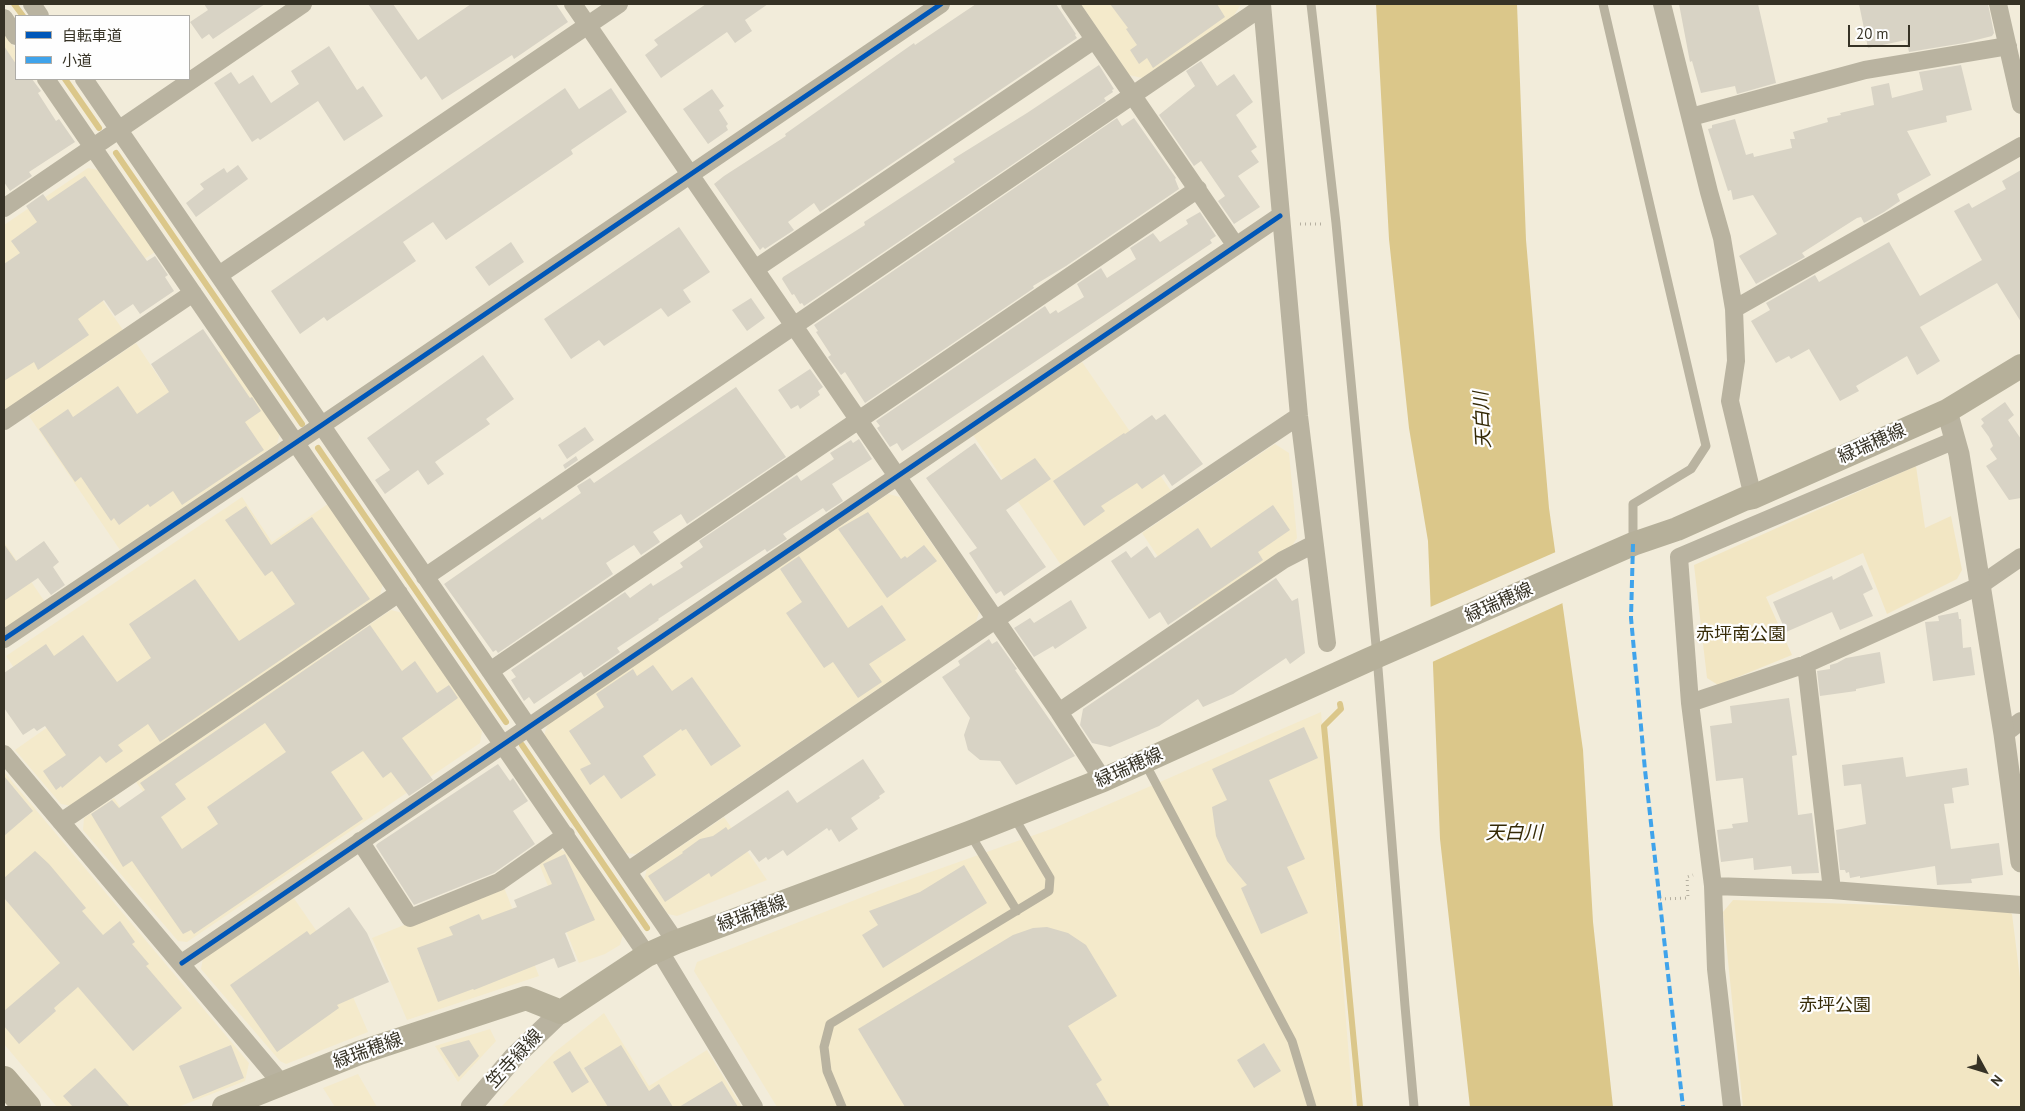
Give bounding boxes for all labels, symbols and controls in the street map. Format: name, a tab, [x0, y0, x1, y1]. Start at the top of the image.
legend	[15, 15, 190, 80]
scale bar	[1850, 15, 1912, 47]
text: 20 m	[1856, 24, 1889, 43]
text: 自転車道	[62, 26, 122, 45]
text: 小道	[62, 51, 92, 70]
water label: 天白川	[1470, 391, 1496, 449]
street label: 緑瑞穂線	[1835, 419, 1909, 469]
street label: 緑瑞穂線	[1462, 578, 1536, 628]
park label: 赤坪南公園	[1696, 624, 1786, 646]
street label: 緑瑞穂線	[1092, 743, 1166, 793]
water label: 天白川	[1486, 823, 1542, 845]
street label: 緑瑞穂線	[714, 892, 790, 936]
park label: 赤坪公園	[1799, 995, 1871, 1017]
street label: 笠寺緑線	[483, 1025, 547, 1093]
street label: 緑瑞穂線	[330, 1029, 406, 1073]
north arrow	[1960, 1046, 2010, 1096]
text: N	[1987, 1071, 2007, 1090]

